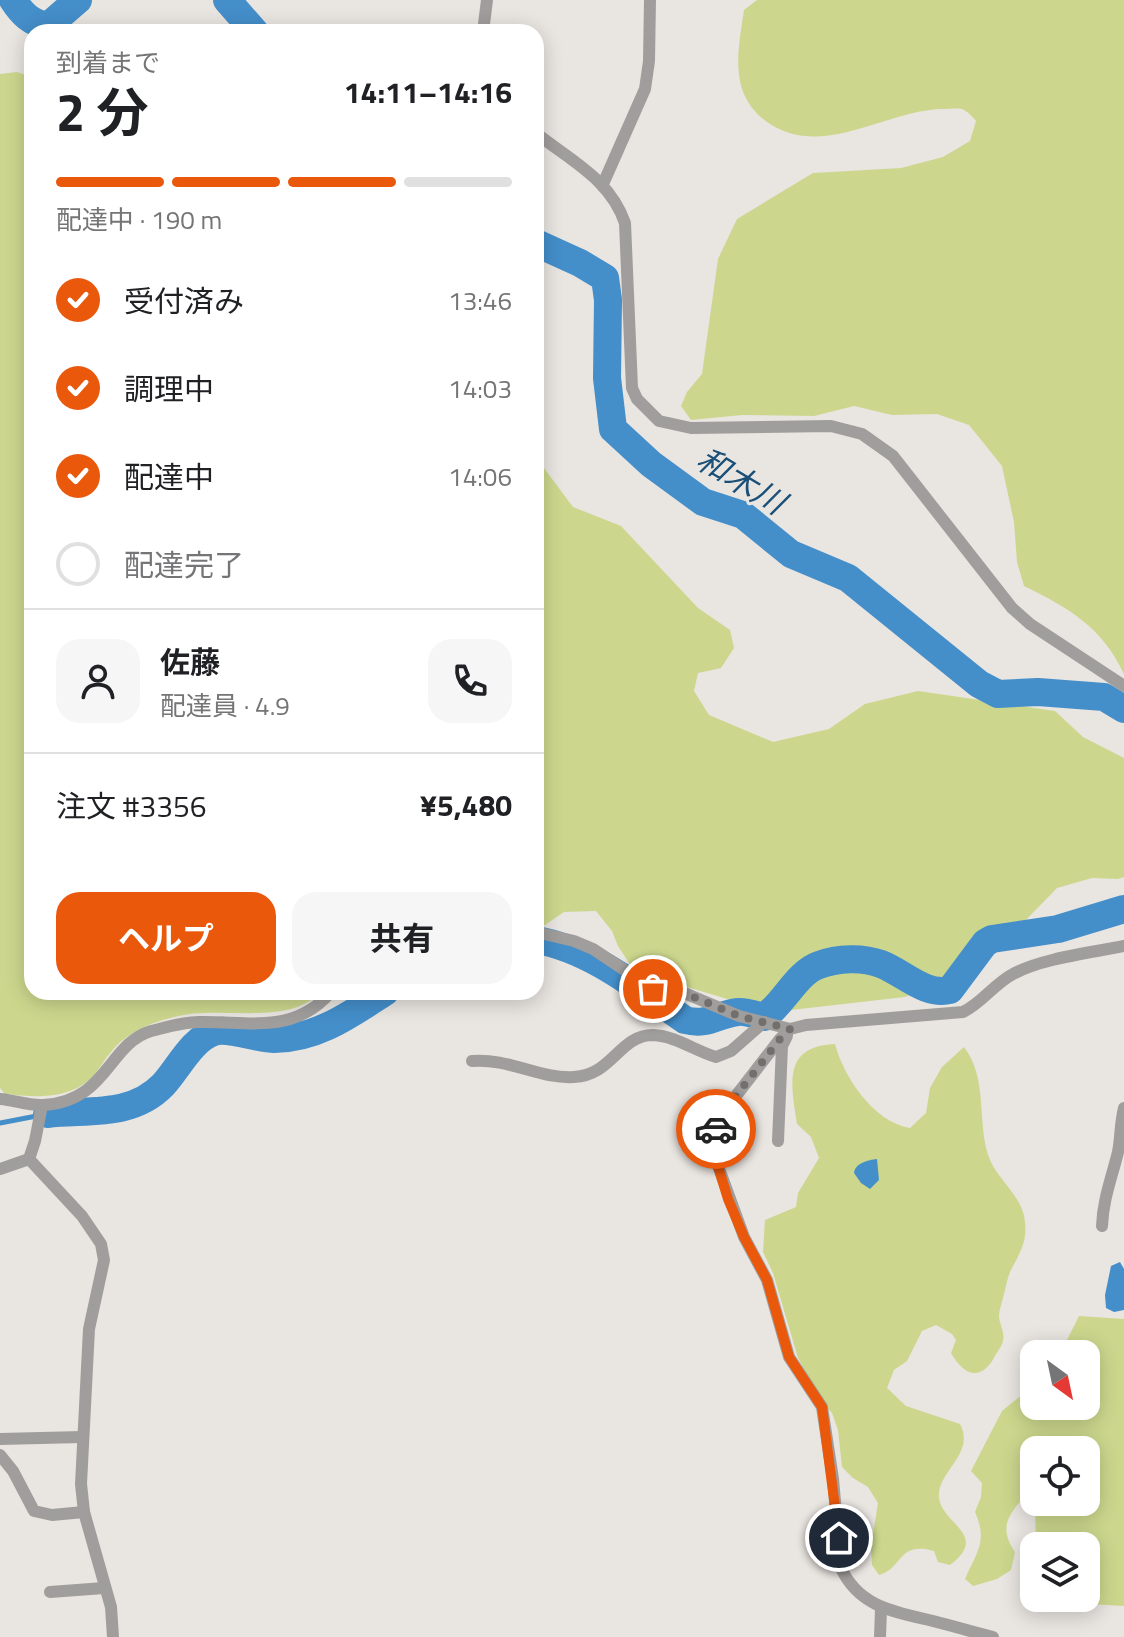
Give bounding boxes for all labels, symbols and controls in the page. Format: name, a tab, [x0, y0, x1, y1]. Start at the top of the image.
text: 到着まで	[56, 43, 160, 82]
text: 14:11–14:16	[344, 69, 512, 115]
text: 2 分	[56, 72, 149, 151]
text: 配達中 · 190 m	[56, 200, 222, 239]
icon: check	[56, 278, 100, 322]
text: 受付済み	[124, 278, 244, 324]
text: 13:46	[448, 281, 512, 320]
icon: check	[56, 366, 100, 410]
text: 調理中	[124, 366, 214, 412]
text: 14:03	[448, 369, 512, 408]
water label: 和木川	[688, 435, 798, 527]
icon: check	[56, 454, 100, 498]
text: 配達中	[124, 454, 214, 500]
text: 14:06	[448, 457, 512, 496]
text: 配達完了	[124, 542, 244, 588]
button: person	[56, 639, 140, 723]
text: 佐藤	[160, 639, 220, 685]
button: phone	[428, 639, 512, 723]
text: 配達員 · 4.9	[160, 686, 290, 725]
text: ¥5,480	[420, 782, 512, 828]
text: 注文 #3356	[56, 783, 207, 829]
button: ヘルプ	[56, 892, 276, 984]
button: 共有	[292, 892, 512, 984]
pin	[619, 955, 687, 1023]
icon: bag	[631, 967, 675, 1011]
courier	[676, 1089, 756, 1169]
icon: car	[694, 1107, 738, 1151]
north arrow	[1020, 1340, 1100, 1420]
map controls	[1020, 1340, 1100, 1612]
button: locate	[1020, 1436, 1100, 1516]
pin	[805, 1504, 873, 1572]
icon: home	[817, 1516, 861, 1560]
button: layers	[1020, 1532, 1100, 1612]

